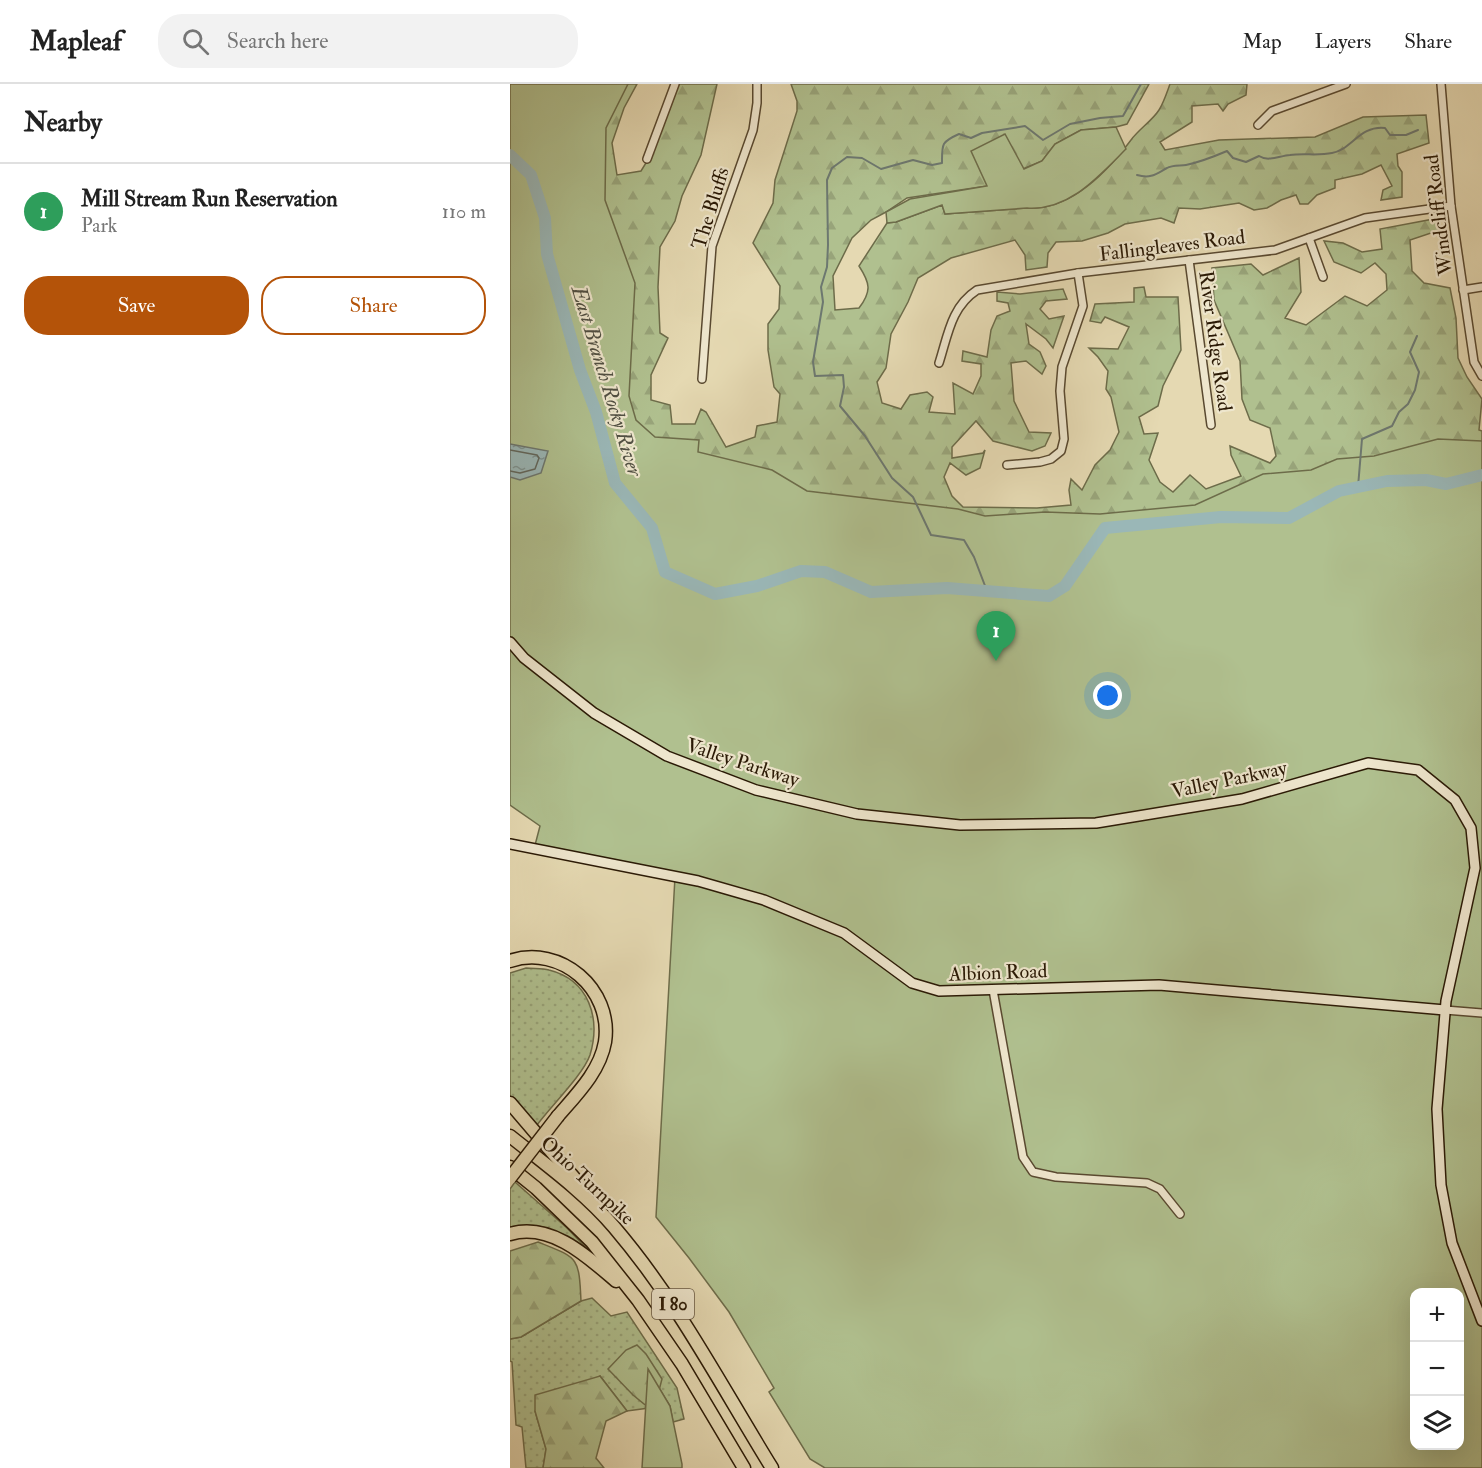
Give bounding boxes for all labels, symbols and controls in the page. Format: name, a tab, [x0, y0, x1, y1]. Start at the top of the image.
search box	[158, 14, 578, 68]
text: Mapleaf	[30, 24, 122, 59]
icon: search	[179, 25, 212, 58]
text: Search here	[227, 27, 328, 55]
text: Map	[1242, 28, 1282, 55]
text: Layers	[1315, 28, 1371, 55]
text: Share	[1404, 28, 1452, 55]
text: Nearby	[24, 107, 102, 139]
street label: Windcliff Road	[1419, 153, 1458, 278]
street label: The Bluffs	[686, 164, 735, 252]
text: Mill Stream Run Reservation	[81, 185, 338, 213]
text: 1	[40, 199, 47, 224]
text: 110 m	[442, 199, 486, 224]
text: Park	[81, 213, 117, 238]
street label: Fallingleaves Road	[1098, 224, 1247, 267]
street label: River Ridge Road	[1193, 269, 1238, 413]
button: Save	[24, 276, 249, 335]
button: Share	[261, 276, 486, 335]
water label: East Branch Rocky River	[564, 281, 649, 481]
pin: 1	[976, 612, 1016, 661]
your location	[1093, 681, 1122, 710]
street label: Valley Parkway	[683, 732, 804, 793]
street label: Valley Parkway	[1169, 755, 1290, 804]
street label: Albion Road	[947, 958, 1048, 987]
street label: Ohio Turnpike	[535, 1130, 640, 1231]
map controls	[1410, 1288, 1464, 1450]
button: +	[1410, 1288, 1464, 1342]
road number: I 80	[652, 1289, 694, 1319]
button: −	[1410, 1342, 1464, 1396]
button: layers	[1410, 1396, 1464, 1450]

